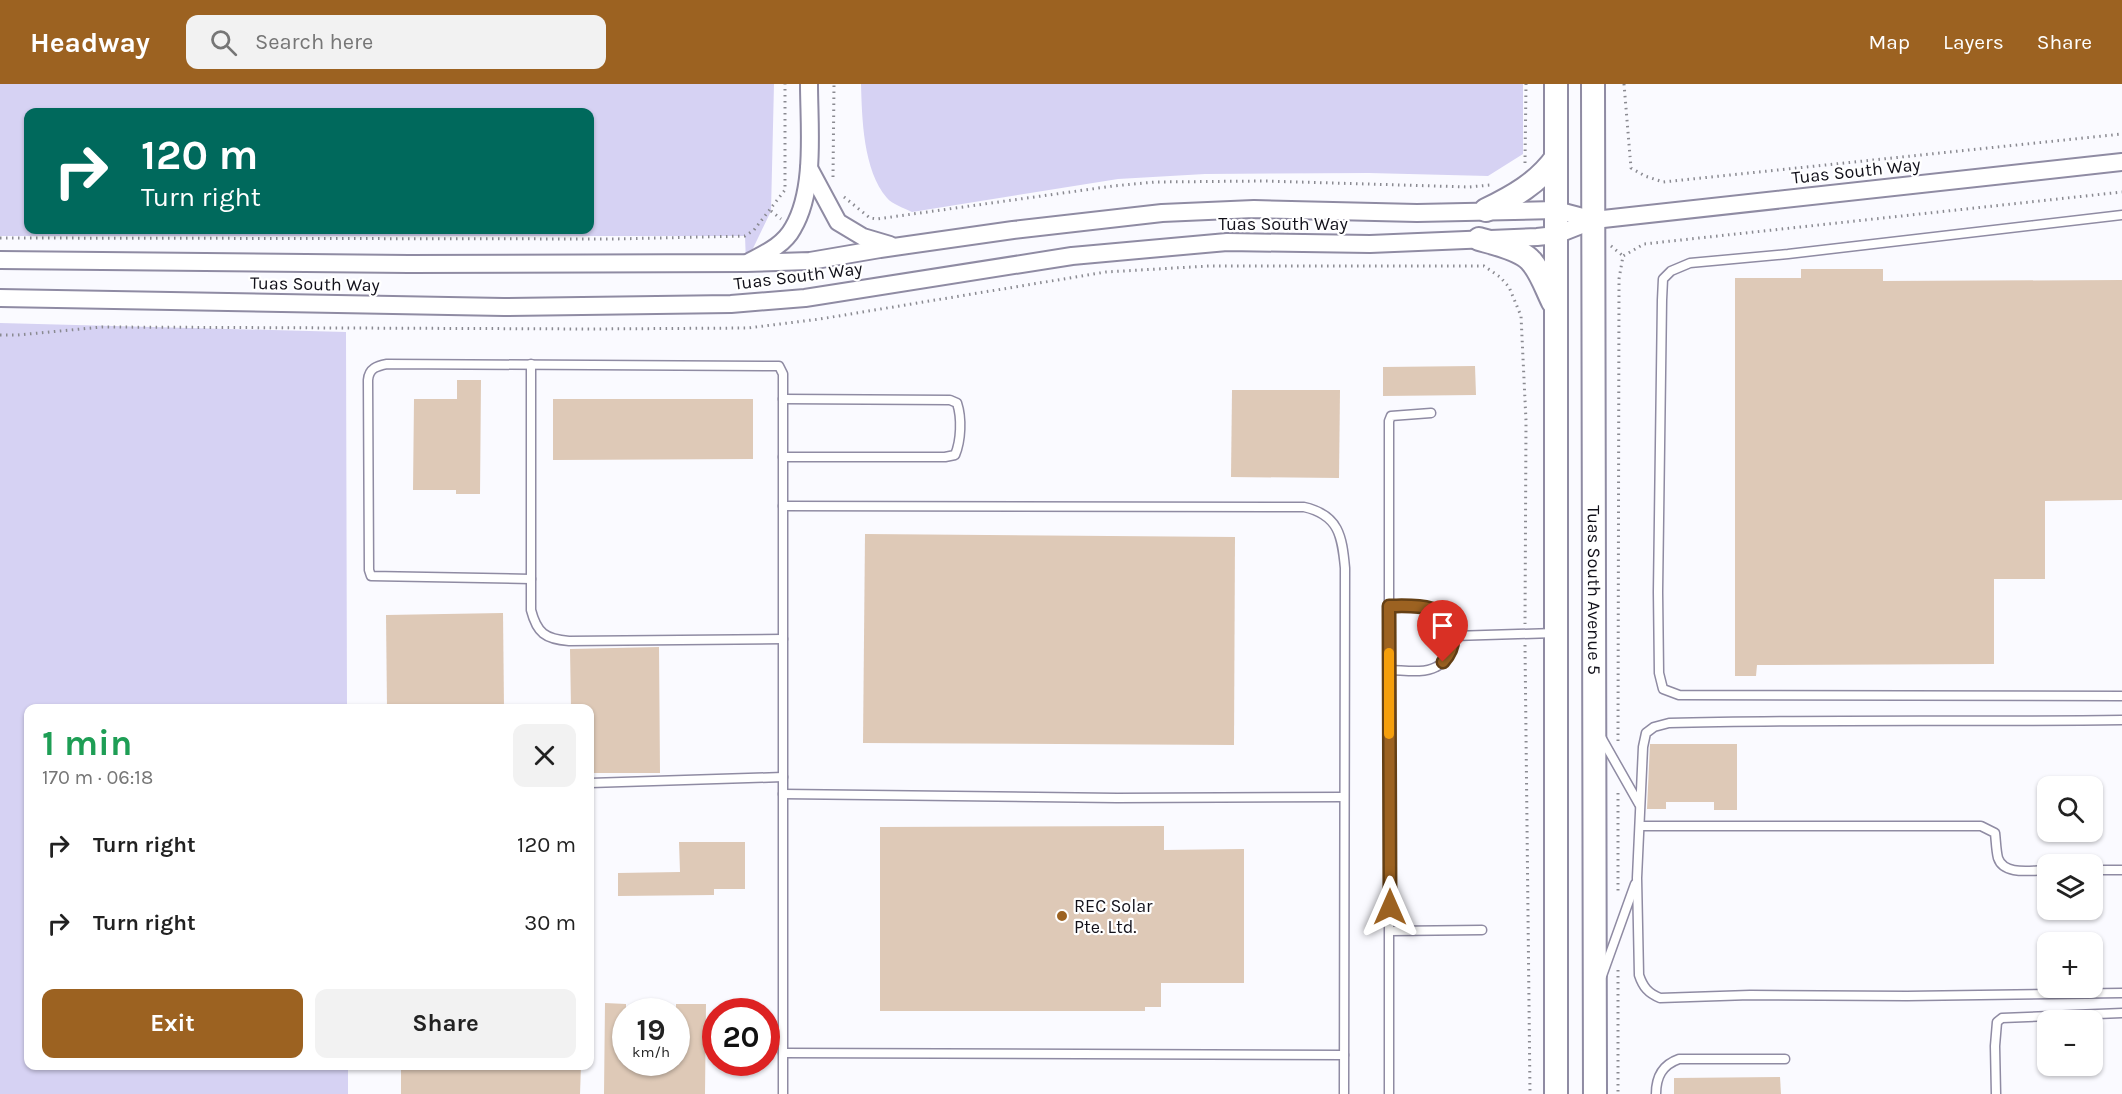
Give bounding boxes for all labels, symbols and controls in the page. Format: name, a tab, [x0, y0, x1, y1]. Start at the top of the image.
search box	[186, 15, 606, 69]
text: Headway	[30, 26, 150, 59]
icon: search	[207, 26, 240, 59]
text: Search here	[255, 29, 373, 55]
text: Map	[1868, 30, 1910, 54]
text: Layers	[1943, 30, 2004, 54]
text: Share	[2037, 30, 2092, 54]
text: 120 m	[141, 130, 258, 180]
icon: right	[42, 132, 120, 210]
street label: Tuas South Way	[1790, 153, 1922, 189]
text: Turn right	[141, 181, 261, 213]
street label: Tuas South Way	[1218, 213, 1348, 235]
street label: Tuas South Way	[732, 257, 864, 295]
street label: Tuas South Way	[250, 272, 381, 296]
street label: Tuas South Avenue 5	[1583, 505, 1605, 675]
pin	[1417, 600, 1468, 662]
icon: arrive	[1426, 609, 1459, 642]
text: 1 min	[42, 722, 132, 764]
button: close	[513, 724, 576, 787]
text: 170 m · 06:18	[42, 766, 153, 789]
map controls	[2037, 776, 2103, 1076]
button: search	[2037, 776, 2103, 842]
icon: right	[42, 829, 75, 862]
text: Turn right	[93, 832, 196, 858]
text: 120 m	[517, 832, 576, 858]
button: layers	[2037, 854, 2103, 920]
position arrow	[1358, 875, 1422, 939]
place label: REC Solar Pte. Ltd.	[1074, 895, 1153, 938]
icon: right	[42, 907, 75, 940]
marker: REC Solar Pte. Ltd.	[1055, 909, 1069, 923]
text: Turn right	[93, 910, 196, 936]
text: 30 m	[524, 910, 576, 936]
button: +	[2037, 932, 2103, 998]
button: Exit	[42, 989, 303, 1058]
button: Share	[315, 989, 576, 1058]
speed limit sign: 20	[702, 998, 780, 1076]
button: −	[2037, 1010, 2103, 1076]
text: 19	[636, 1012, 665, 1048]
text: km/h	[632, 1043, 670, 1061]

